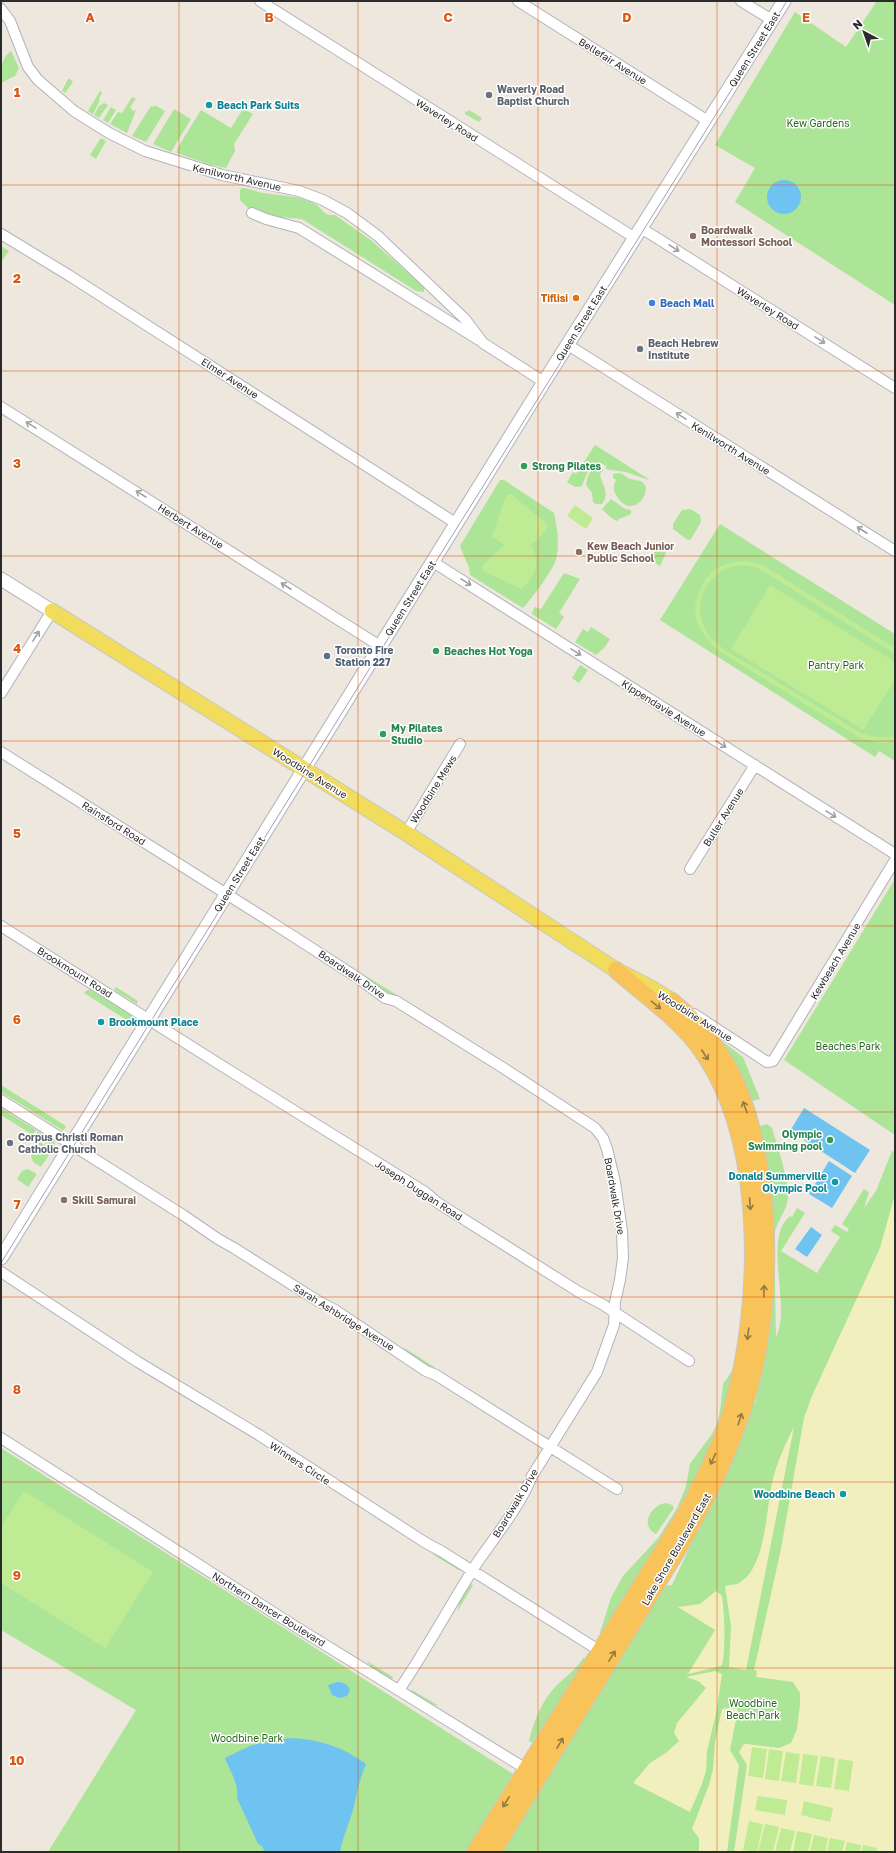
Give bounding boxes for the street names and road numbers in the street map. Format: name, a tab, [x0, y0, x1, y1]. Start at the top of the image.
street label: Queen Street East	[726, 9, 782, 89]
street label: Bellefair Avenue	[577, 35, 649, 87]
street label: Waverley Road	[414, 96, 480, 144]
street label: Kenilworth Avenue	[192, 161, 283, 193]
street label: Queen Street East	[553, 283, 609, 363]
street label: Waverley Road	[735, 284, 801, 332]
street label: Elmer Avenue	[199, 355, 261, 401]
street label: Kenilworth Avenue	[689, 419, 773, 477]
street label: Herbert Avenue	[156, 501, 226, 551]
street label: Queen Street East	[382, 558, 438, 638]
street label: Kippendavie Avenue	[620, 677, 709, 739]
street label: Woodbine Avenue	[270, 745, 350, 801]
street label: Woodbine Mews	[407, 753, 459, 825]
street label: Buller Avenue	[700, 785, 746, 848]
street label: Rainsford Road	[80, 799, 148, 847]
street label: Queen Street East	[211, 834, 267, 914]
street label: Kewbeach Avenue	[807, 920, 863, 1002]
street label: Brookmount Road	[35, 944, 115, 1000]
street label: Boardwalk Drive	[316, 947, 388, 1001]
street label: Woodbine Avenue	[655, 988, 735, 1044]
street label: Joseph Duggan Road	[373, 1157, 465, 1223]
street label: Boardwalk Drive	[602, 1157, 628, 1236]
street label: Sarah Ashbridge Avenue	[291, 1281, 397, 1353]
street label: Winners Circle	[267, 1439, 333, 1487]
street label: Boardwalk Drive	[490, 1466, 540, 1540]
street label: Lake Shore Boulevard East	[639, 1491, 713, 1607]
street label: Northern Dancer Boulevard	[210, 1569, 328, 1649]

